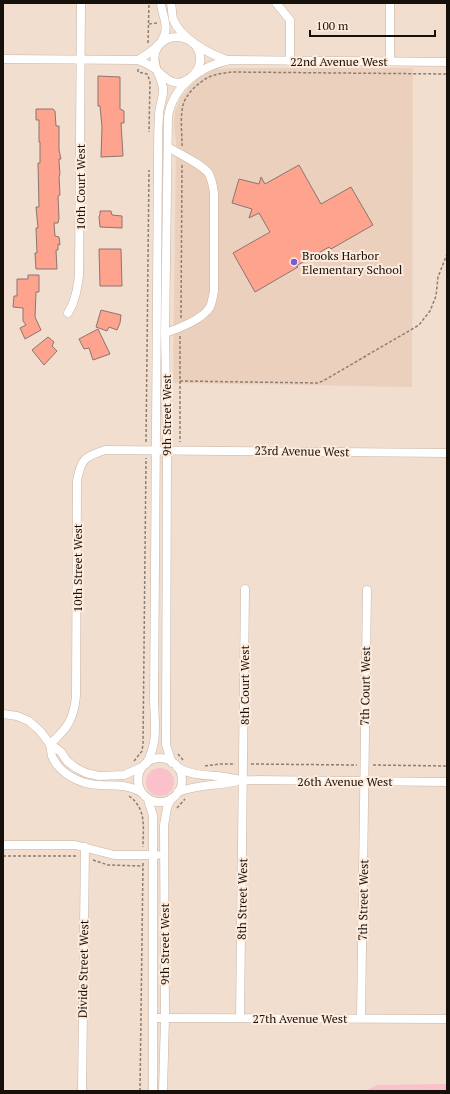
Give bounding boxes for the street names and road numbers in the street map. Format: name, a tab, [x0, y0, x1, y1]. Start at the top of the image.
street label: 22nd Avenue West	[290, 54, 388, 69]
street label: 10th Court West	[73, 143, 88, 230]
street label: 9th Street West	[159, 374, 174, 456]
street label: 23rd Avenue West	[254, 443, 350, 459]
street label: 10th Street West	[70, 523, 85, 612]
street label: 8th Court West	[237, 645, 252, 725]
street label: 7th Court West	[357, 646, 373, 726]
street label: 26th Avenue West	[297, 774, 393, 789]
street label: 8th Street West	[234, 857, 250, 940]
street label: 7th Street West	[355, 859, 371, 941]
street label: 9th Street West	[157, 903, 172, 985]
street label: Divide Street West	[75, 919, 91, 1018]
street label: 27th Avenue West	[253, 1011, 348, 1026]

